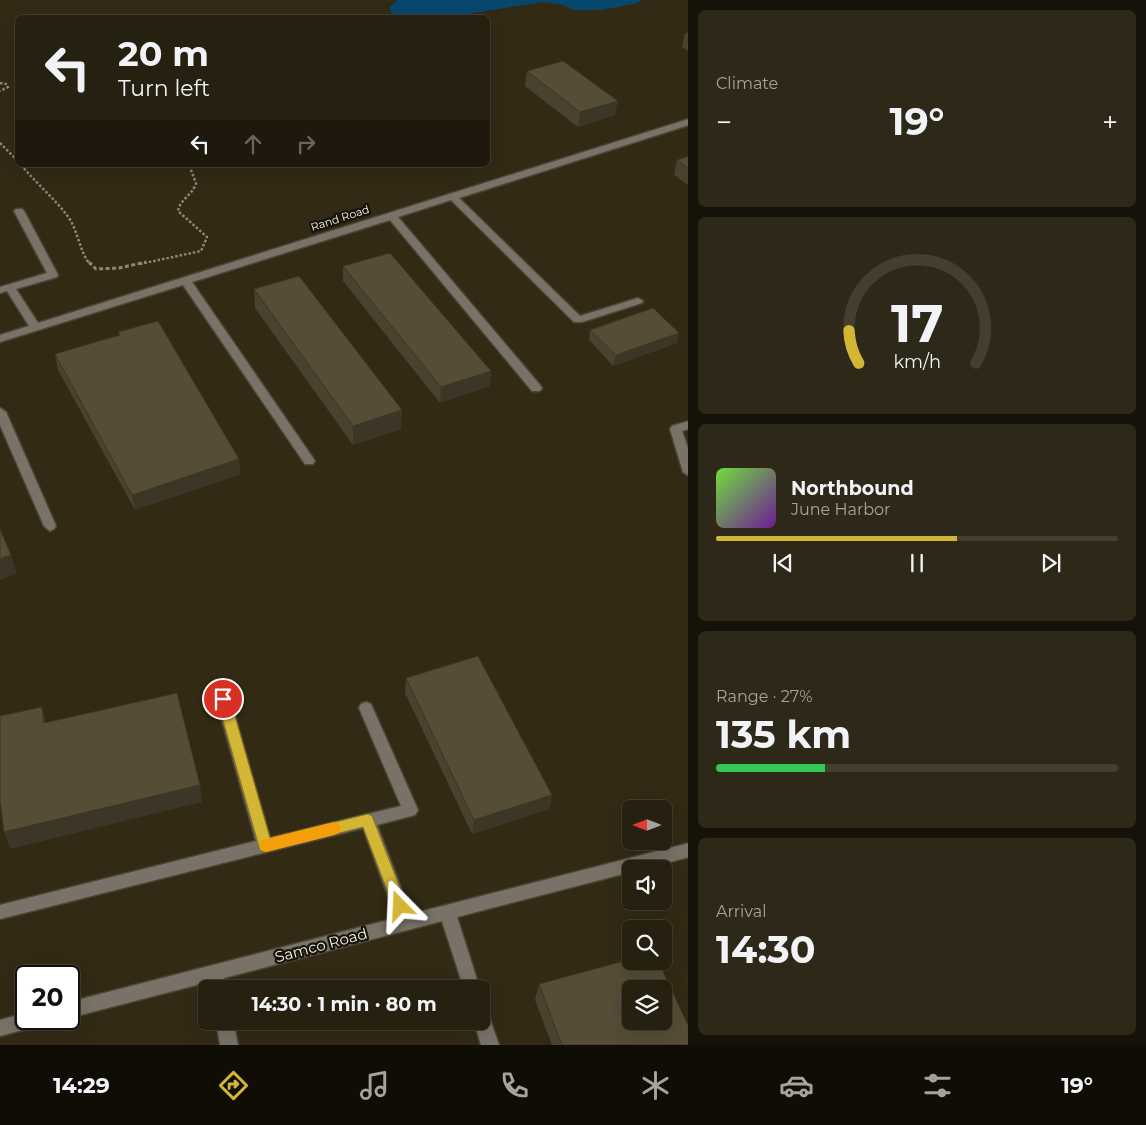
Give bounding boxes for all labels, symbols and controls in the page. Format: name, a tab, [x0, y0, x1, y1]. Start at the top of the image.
text: 20 m	[118, 32, 209, 75]
icon: left	[35, 35, 100, 100]
text: Climate	[716, 74, 778, 93]
text: Turn left	[118, 75, 210, 102]
text: 19°	[890, 98, 945, 145]
text: −	[716, 105, 732, 139]
text: +	[1102, 105, 1118, 139]
icon: left	[186, 130, 214, 158]
icon: ahead	[239, 130, 267, 158]
icon: right	[292, 130, 320, 158]
street label: Rand Road	[309, 202, 371, 234]
text: 17	[891, 292, 943, 355]
text: km/h	[893, 351, 941, 372]
text: Northbound	[791, 477, 914, 500]
text: June Harbor	[791, 500, 890, 519]
icon: previous	[769, 549, 797, 577]
icon: pause	[903, 549, 931, 577]
icon: next	[1037, 549, 1065, 577]
pin	[202, 678, 244, 720]
icon: arrive	[209, 685, 237, 713]
text: Range · 27%	[716, 687, 813, 706]
text: 135 km	[716, 711, 851, 758]
north arrow	[622, 800, 672, 850]
map controls	[622, 800, 672, 1030]
button: sound	[622, 860, 672, 910]
position arrow	[373, 879, 425, 931]
text: Arrival	[716, 902, 766, 921]
button: search	[622, 920, 672, 970]
street label: Samco Road	[273, 924, 369, 966]
text: 14:30	[716, 926, 816, 973]
speed limit sign: 20	[15, 965, 80, 1030]
button: layers	[622, 980, 672, 1030]
text: 14:30 · 1 min · 80 m	[251, 993, 437, 1016]
icon: directions	[216, 1068, 251, 1103]
icon: music	[357, 1068, 392, 1103]
icon: phone	[497, 1068, 532, 1103]
icon: climate	[638, 1068, 673, 1103]
icon: car	[779, 1068, 814, 1103]
icon: filters	[920, 1068, 955, 1103]
text: 14:29	[53, 1072, 110, 1099]
text: 19°	[1061, 1072, 1093, 1099]

